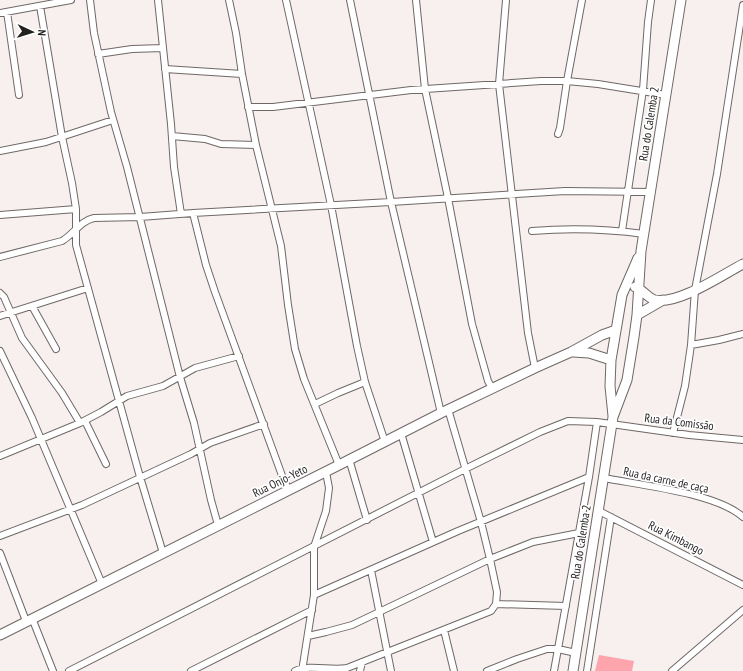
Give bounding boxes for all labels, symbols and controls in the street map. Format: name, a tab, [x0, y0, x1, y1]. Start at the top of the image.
north arrow	[12, 12, 52, 52]
text: N	[35, 29, 49, 36]
street label: Rua do Calemba 2	[635, 86, 662, 162]
street label: Rua da Comissão	[644, 410, 715, 433]
street label: Rua Onjo-Yeto	[250, 461, 310, 500]
street label: Rua da carne de caça	[622, 463, 710, 496]
street label: Rua do Calemba 2	[567, 504, 594, 580]
street label: Rua Kimbango	[646, 517, 706, 558]

